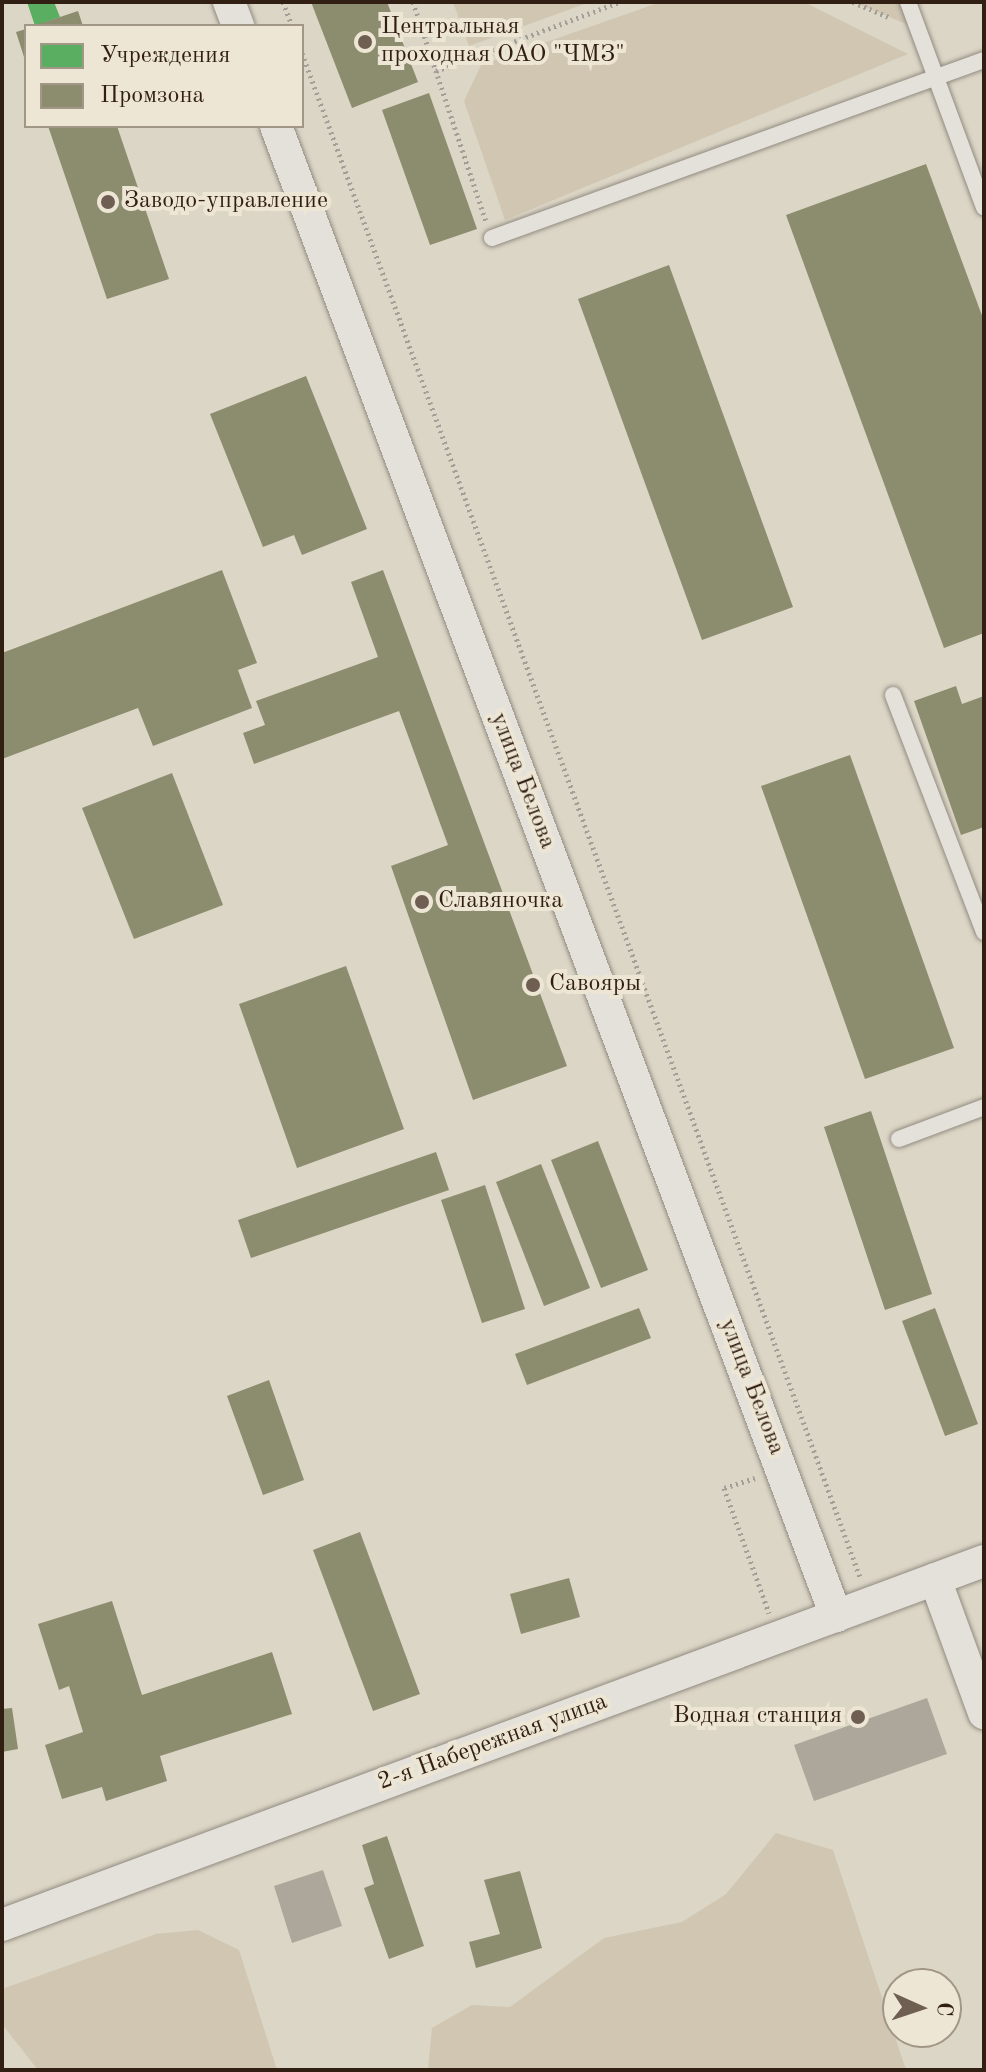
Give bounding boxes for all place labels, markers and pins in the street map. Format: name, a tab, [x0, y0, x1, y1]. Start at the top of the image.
place label: Центральная проходная ОАО "ЧМЗ"	[381, 14, 625, 70]
marker: Центральная проходная ОАО "ЧМЗ"	[356, 33, 374, 51]
place label: Заводо-управление	[124, 188, 328, 216]
marker: Заводо-управление	[99, 193, 117, 211]
place label: Славяночка	[438, 888, 563, 916]
marker: Славяночка	[413, 893, 431, 911]
place label: Савояры	[549, 971, 641, 999]
marker: Савояры	[524, 976, 542, 994]
place label: Водная станция	[673, 1703, 842, 1731]
marker: Водная станция	[849, 1708, 867, 1726]

